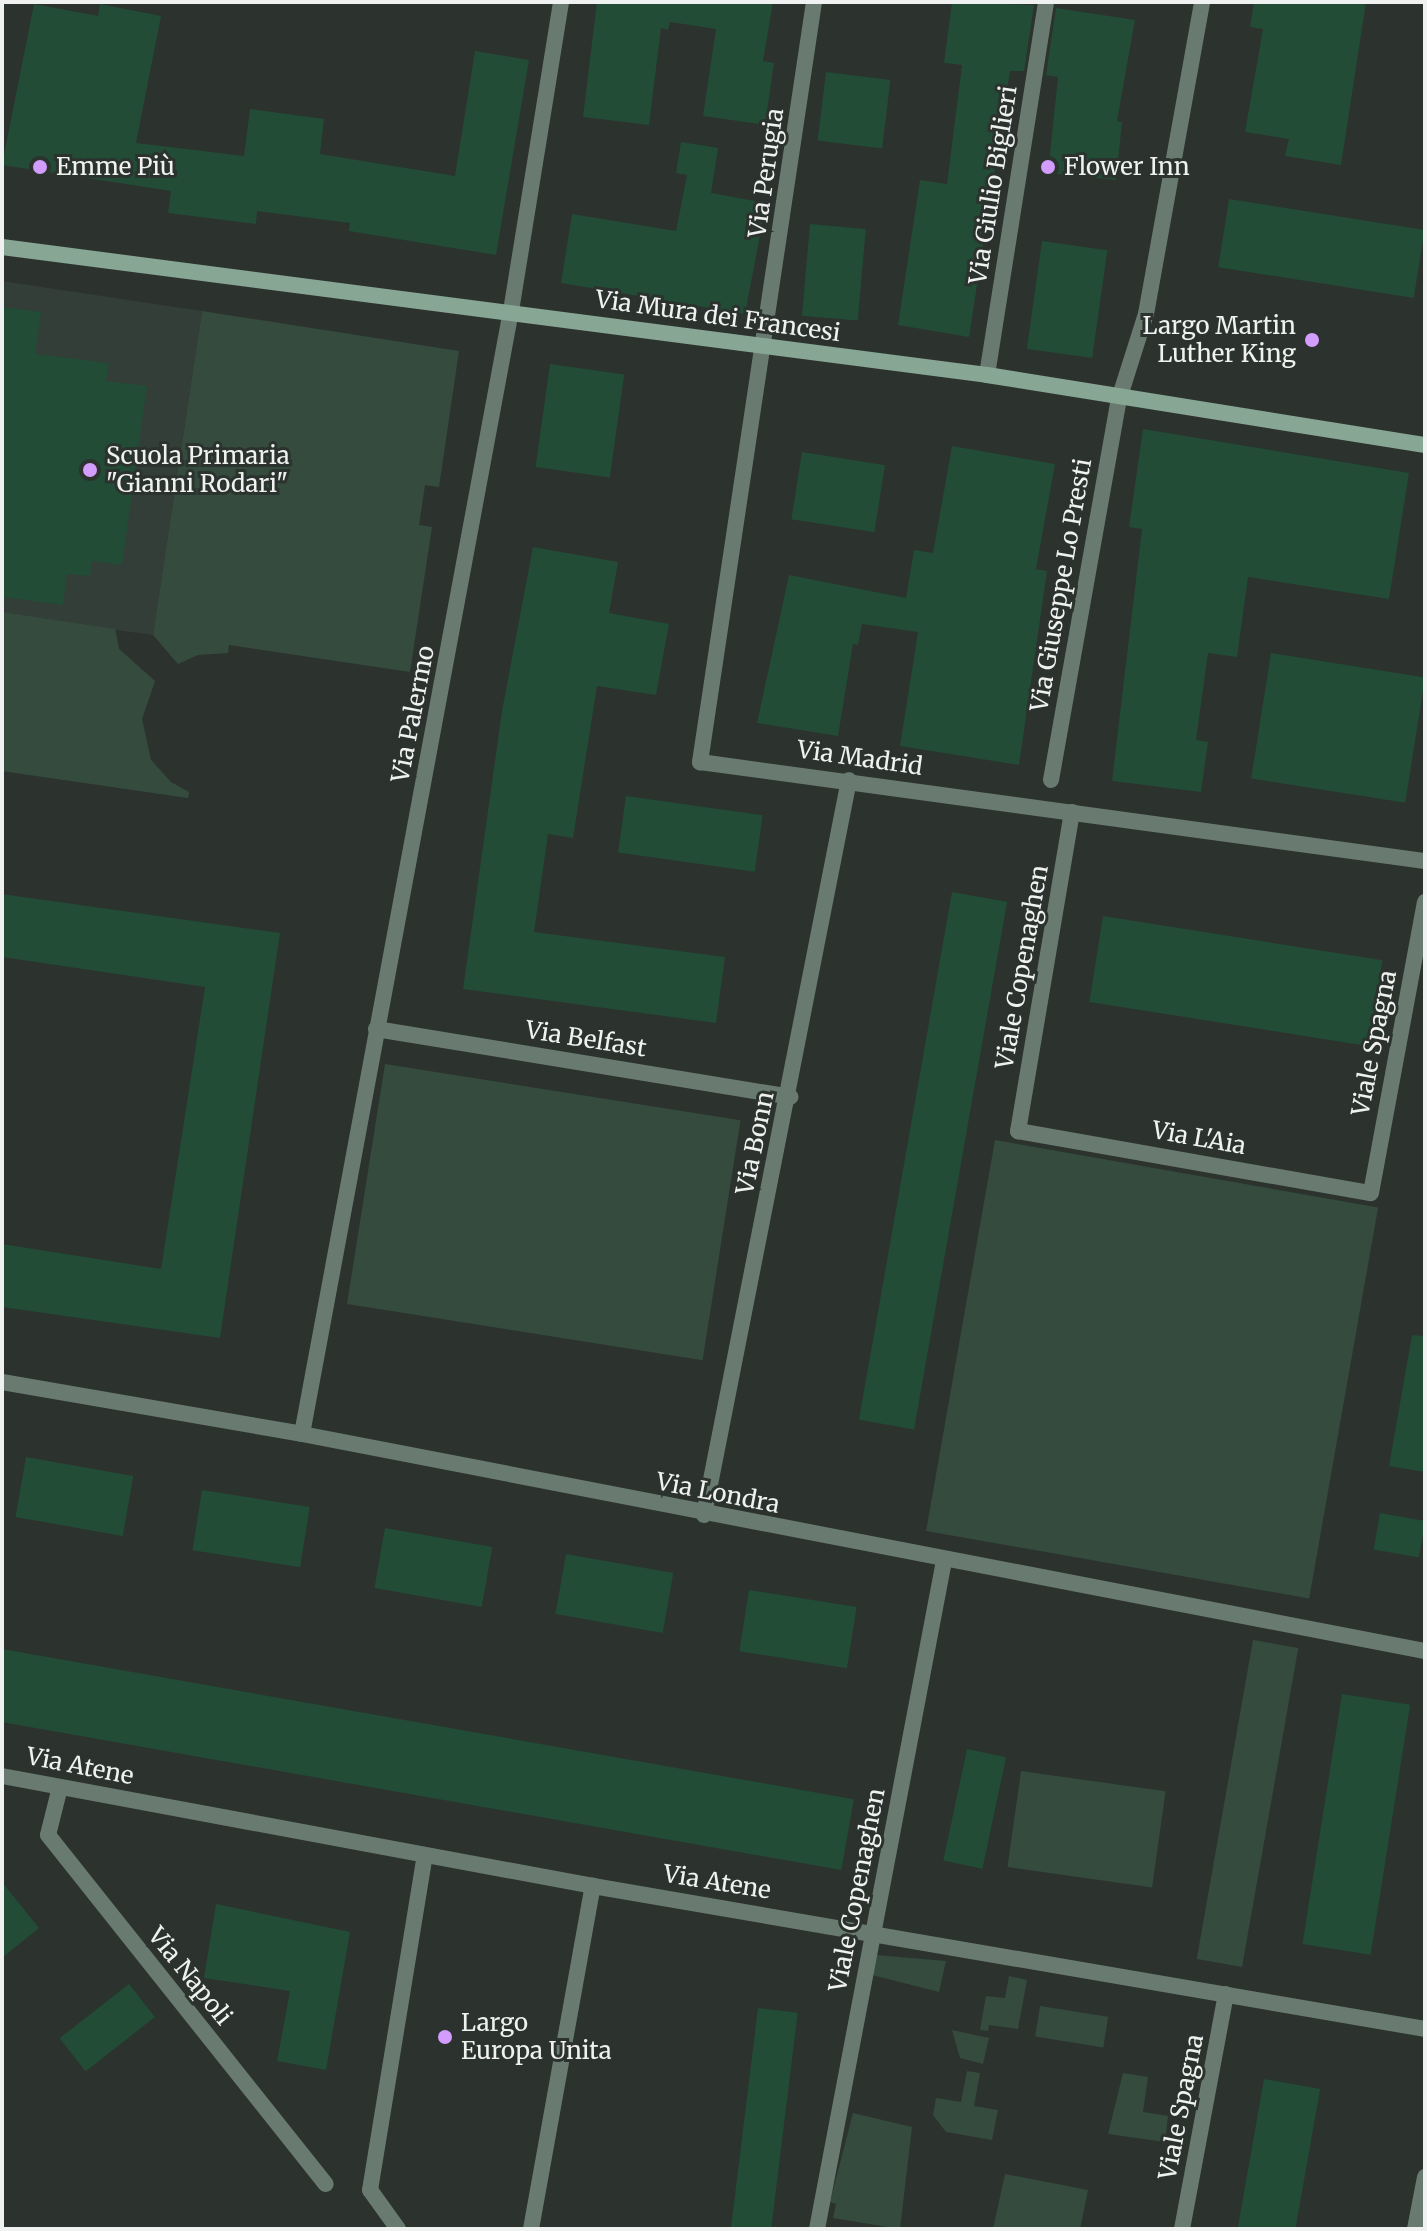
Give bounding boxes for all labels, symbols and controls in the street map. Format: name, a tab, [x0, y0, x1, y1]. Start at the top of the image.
street label: Via Giulio Biglieri	[963, 84, 1023, 286]
street label: Via Perugia	[743, 106, 789, 240]
place label: Emme Più	[56, 153, 175, 181]
place label: Flower Inn	[1064, 153, 1190, 181]
marker: Emme Più	[31, 158, 49, 176]
marker: Flower Inn	[1039, 158, 1057, 176]
street label: Via Mura dei Francesi	[594, 285, 842, 347]
place label: Largo Martin Luther King	[1143, 312, 1296, 368]
marker: Largo Martin Luther King	[1303, 331, 1321, 349]
place label: Scuola Primaria "Gianni Rodari"	[106, 442, 290, 498]
street label: Via Giuseppe Lo Presti	[1025, 456, 1097, 714]
marker: Scuola Primaria "Gianni Rodari"	[81, 461, 99, 479]
street label: Via Palermo	[386, 643, 440, 785]
street label: Via Madrid	[795, 735, 925, 781]
street label: Viale Copenaghen	[990, 863, 1054, 1071]
street label: Viale Spagna	[1346, 968, 1402, 1118]
street label: Via Belfast	[524, 1015, 648, 1063]
street label: Via Bonn	[730, 1089, 780, 1197]
street label: Via L'Aia	[1150, 1116, 1248, 1160]
street label: Via Londra	[654, 1467, 782, 1519]
street label: Via Atene	[24, 1742, 136, 1790]
street label: Viale Copenaghen	[823, 1786, 891, 1994]
street label: Via Atene	[661, 1859, 773, 1905]
street label: Via Napoli	[142, 1921, 238, 2031]
place label: Largo Europa Unita	[461, 2009, 612, 2065]
marker: Largo Europa Unita	[436, 2028, 454, 2046]
street label: Viale Spagna	[1153, 2032, 1209, 2182]

